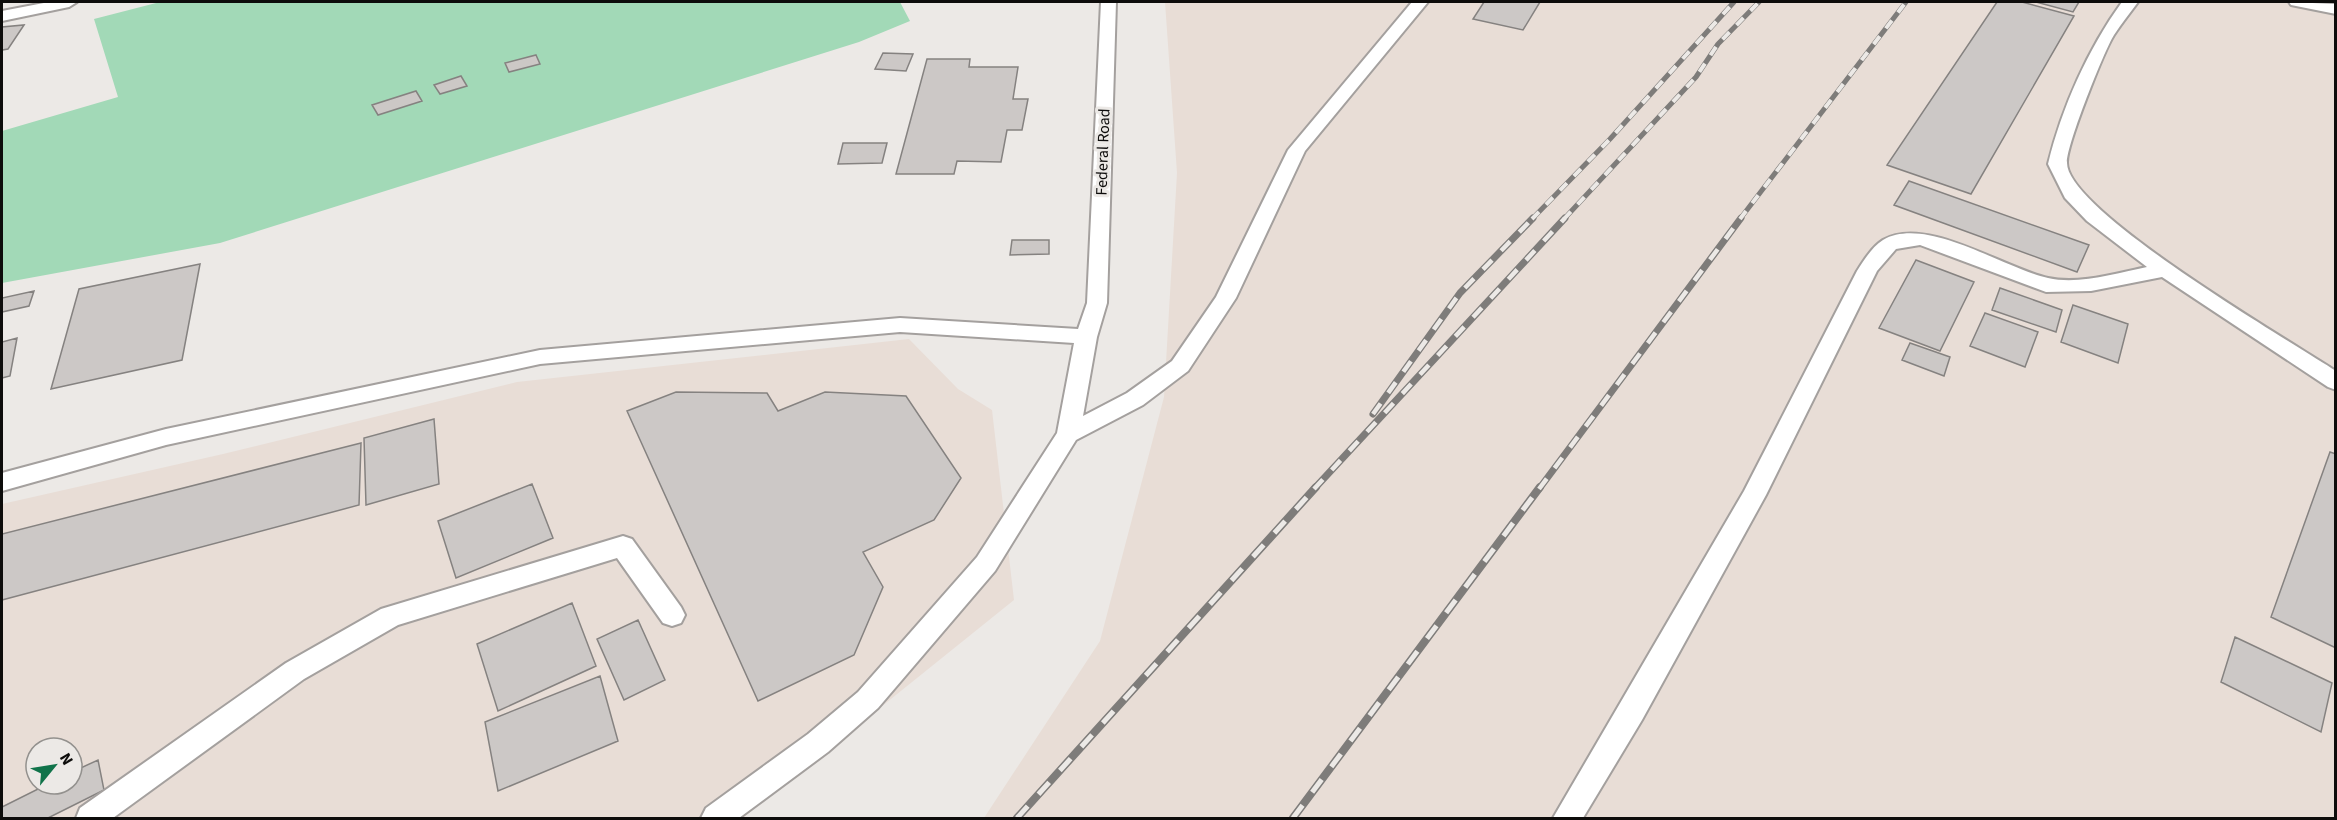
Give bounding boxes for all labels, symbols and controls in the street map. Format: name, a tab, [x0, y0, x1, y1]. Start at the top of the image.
street label: Federal Road	[1090, 108, 1116, 196]
north arrow	[24, 736, 84, 796]
text: N	[54, 749, 78, 769]

